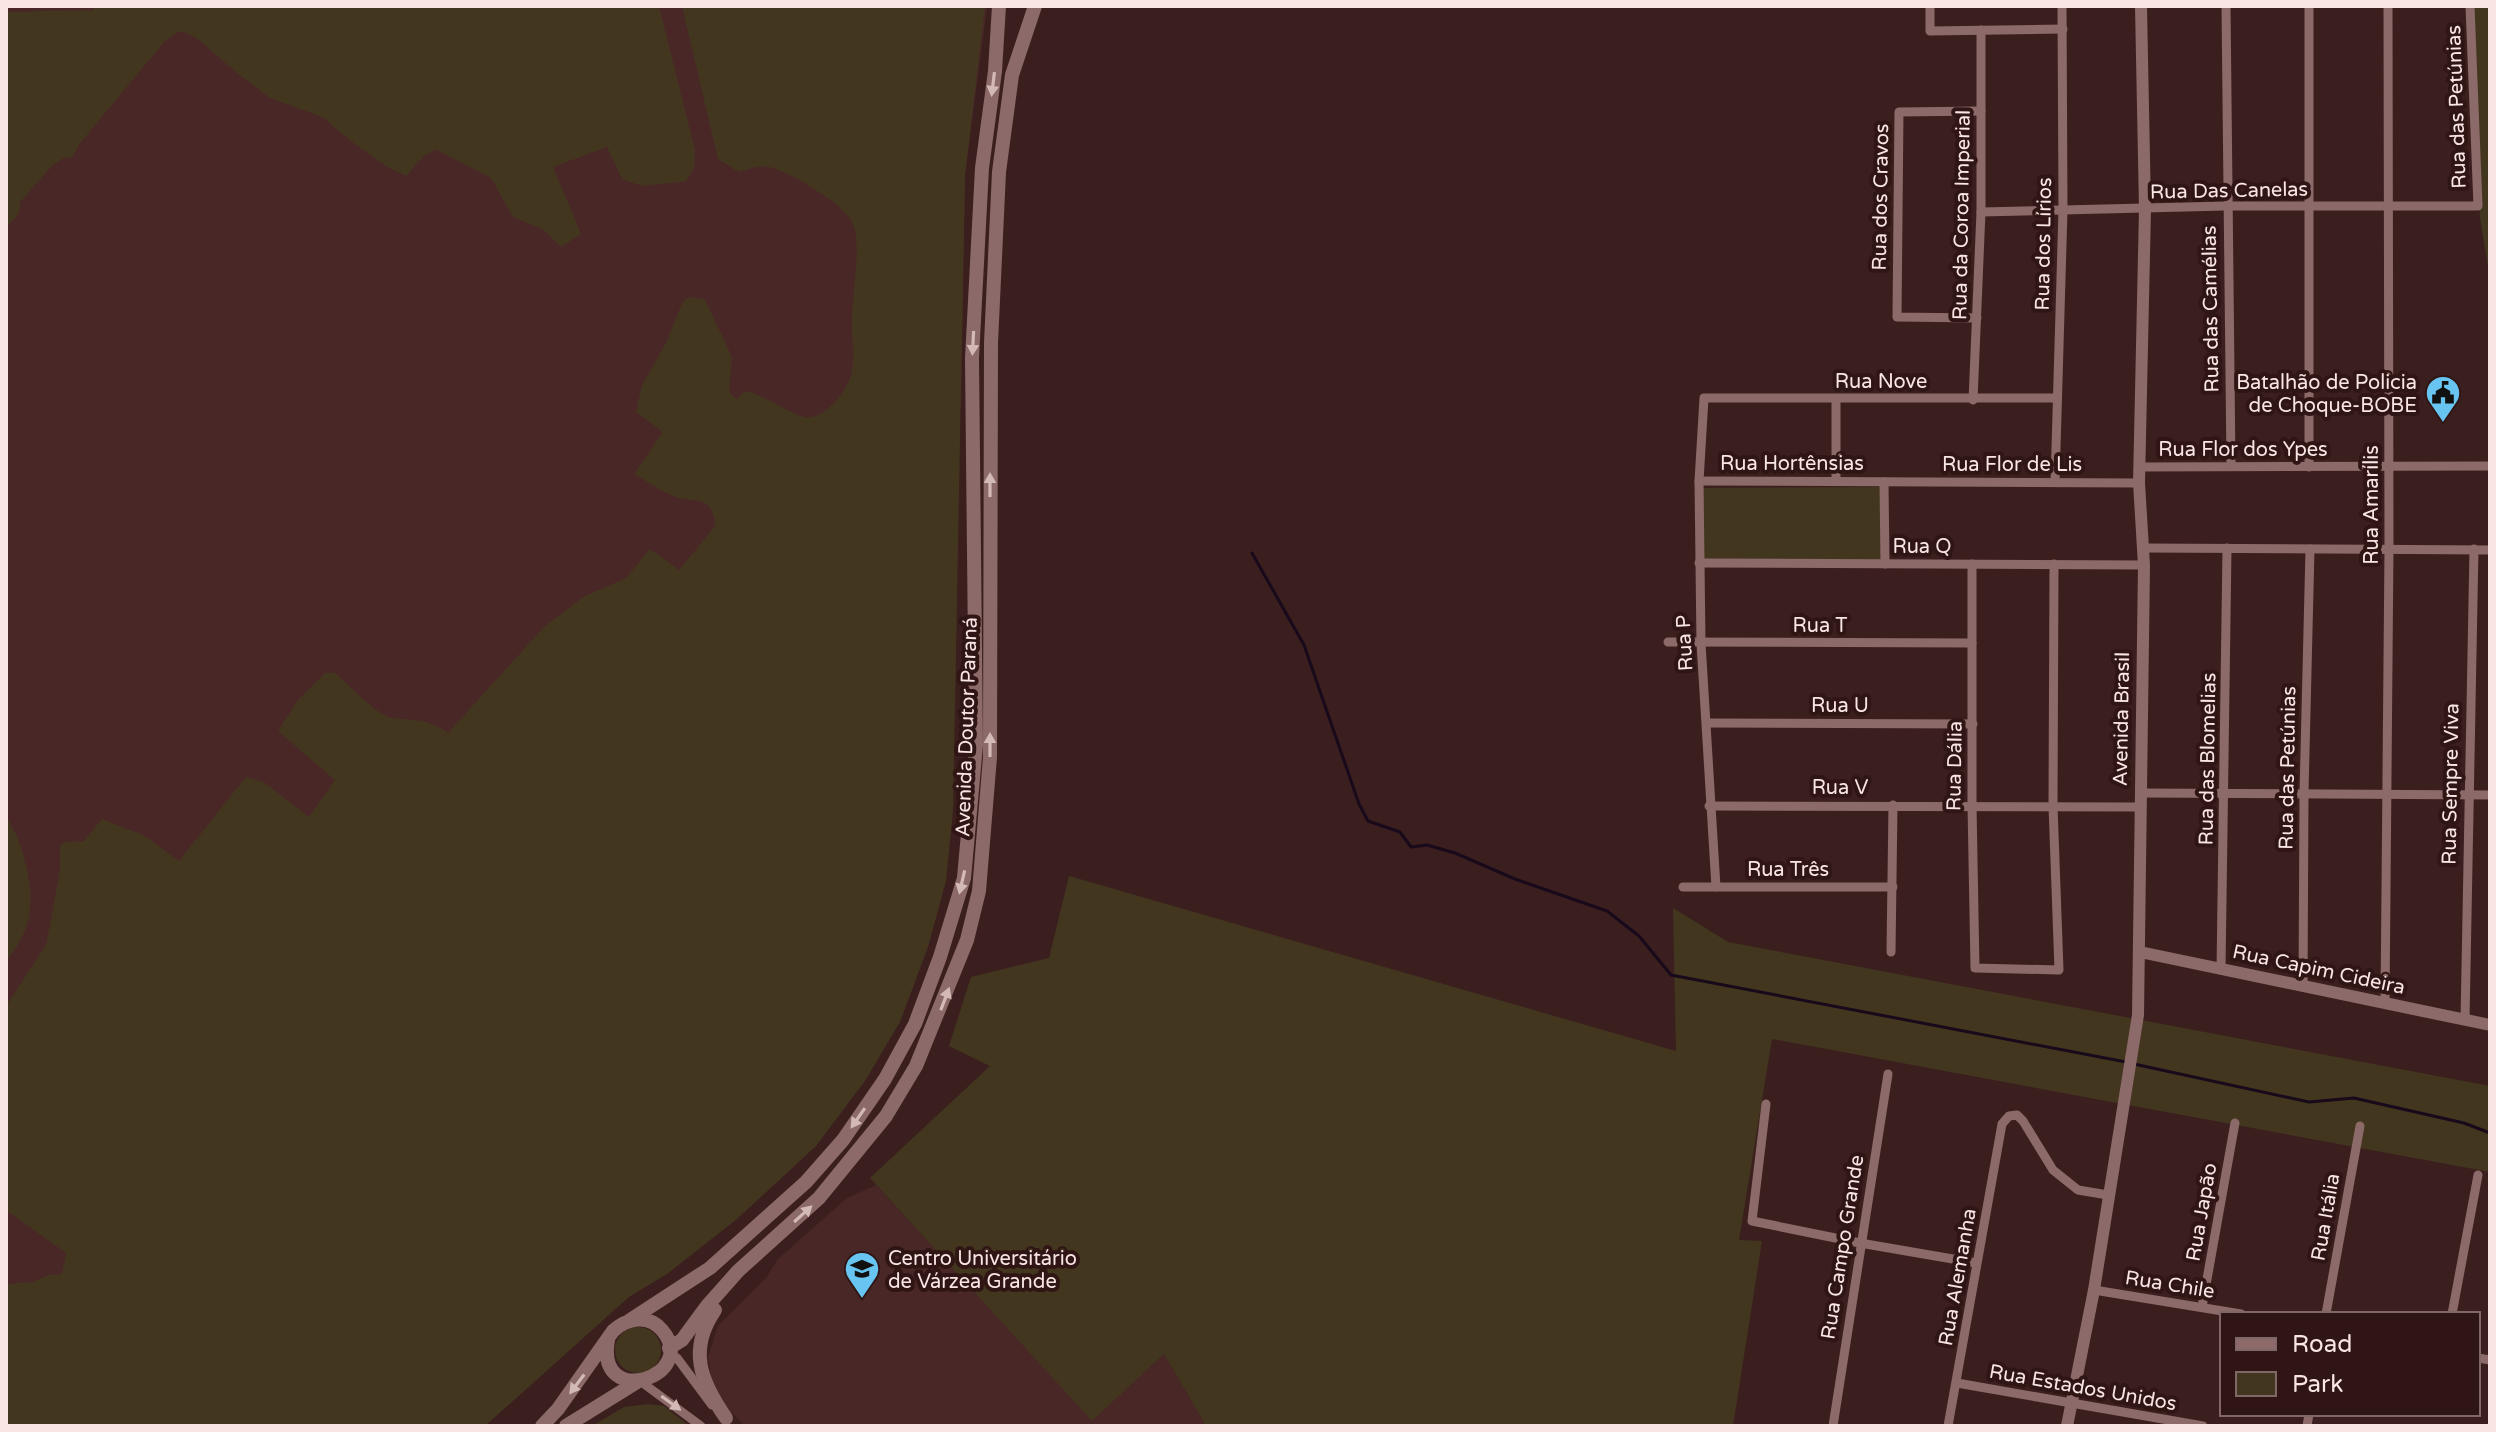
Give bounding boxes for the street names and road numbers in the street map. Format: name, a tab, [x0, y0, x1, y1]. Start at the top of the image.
street label: Rua das Petúnias	[2442, 25, 2472, 189]
street label: Rua da Coroa Imperial	[1948, 110, 1976, 320]
street label: Rua dos Cravos	[1868, 123, 1894, 271]
street label: Rua dos Lírios	[2031, 177, 2057, 311]
street label: Rua Das Canelas	[2150, 178, 2308, 204]
street label: Rua das Camélias	[2198, 225, 2224, 393]
street label: Rua Nove	[1835, 370, 1927, 394]
street label: Rua Flor dos Ypes	[2158, 438, 2328, 462]
street label: Rua Amarílis	[2360, 445, 2384, 565]
street label: Rua Hortênsias	[1720, 452, 1864, 476]
street label: Rua Flor de Lis	[1942, 453, 2082, 477]
street label: Rua Q	[1892, 535, 1952, 559]
street label: Rua P	[1672, 614, 1698, 672]
street label: Rua T	[1792, 614, 1848, 638]
street label: Avenida Doutor Paraná	[951, 617, 983, 837]
street label: Avenida Brasil	[2109, 652, 2135, 786]
street label: Rua das Blomelias	[2194, 672, 2222, 846]
street label: Rua das Petúnias	[2275, 686, 2301, 850]
street label: Rua U	[1811, 694, 1869, 718]
street label: Rua Sempre Viva	[2438, 703, 2464, 865]
street label: Rua Dália	[1942, 721, 1968, 811]
street label: Rua V	[1812, 776, 1868, 800]
street label: Rua Três	[1747, 858, 1829, 882]
street label: Rua Capim Cideira	[2230, 940, 2407, 1000]
street label: Rua Campo Grande	[1817, 1153, 1869, 1341]
street label: Rua Japão	[2182, 1161, 2222, 1263]
street label: Rua Itália	[2306, 1172, 2345, 1263]
street label: Rua Alemanha	[1934, 1207, 1982, 1348]
street label: Rua Chile	[2123, 1266, 2216, 1304]
street label: Rua Estados Unidos	[1987, 1360, 2178, 1416]

